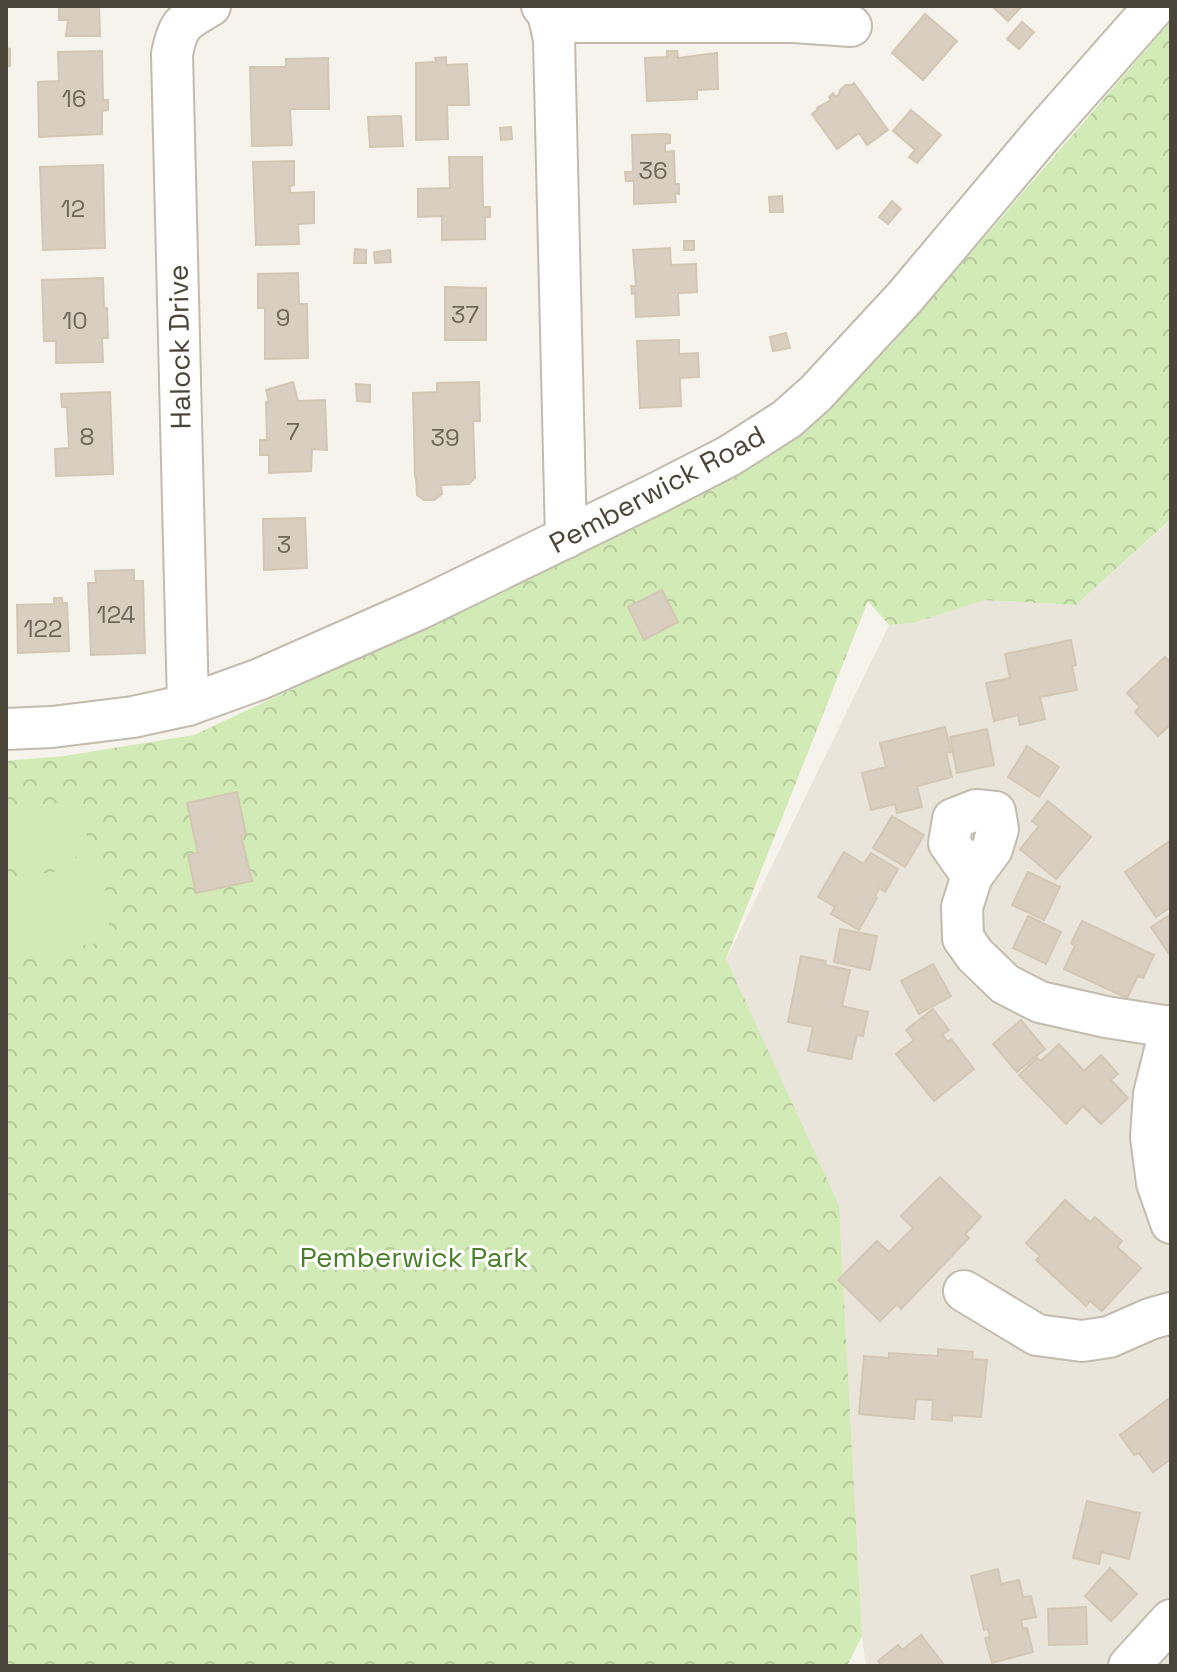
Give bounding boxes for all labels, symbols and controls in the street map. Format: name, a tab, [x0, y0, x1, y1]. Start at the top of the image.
house number: 16	[62, 83, 86, 114]
house number: 36	[638, 155, 668, 186]
house number: 12	[61, 193, 85, 224]
street label: Halock Drive	[160, 264, 198, 430]
house number: 37	[451, 299, 479, 330]
house number: 9	[276, 302, 290, 333]
house number: 10	[62, 305, 88, 336]
house number: 7	[286, 416, 300, 447]
street label: Pemberwick Road	[543, 417, 771, 561]
house number: 8	[80, 421, 94, 452]
house number: 39	[430, 422, 460, 453]
house number: 3	[277, 529, 291, 560]
house number: 124	[97, 599, 135, 630]
house number: 122	[24, 613, 62, 644]
park label: Pemberwick Park	[300, 1239, 528, 1275]

